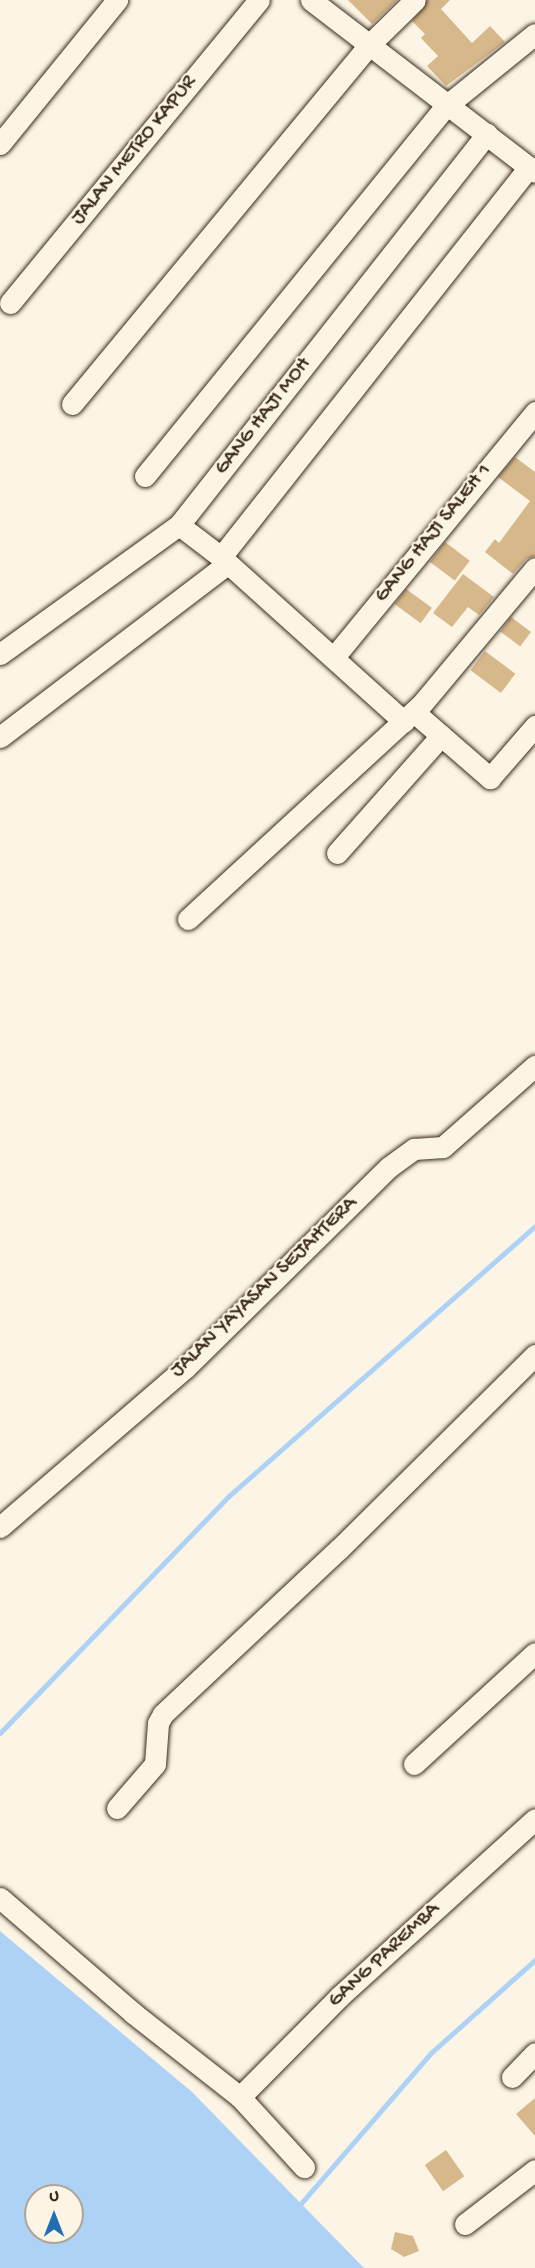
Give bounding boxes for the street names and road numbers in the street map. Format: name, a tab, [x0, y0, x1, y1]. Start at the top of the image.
street label: JALAN METRO KAPUR	[67, 71, 203, 231]
street label: GANG HAJI MOH	[210, 353, 318, 481]
street label: GANG HAJI SALEH 1	[370, 459, 498, 609]
street label: JALAN YAYASAN SEJAHTERA	[166, 1192, 364, 1384]
street label: GANG PAREMBA	[324, 1898, 446, 2014]

